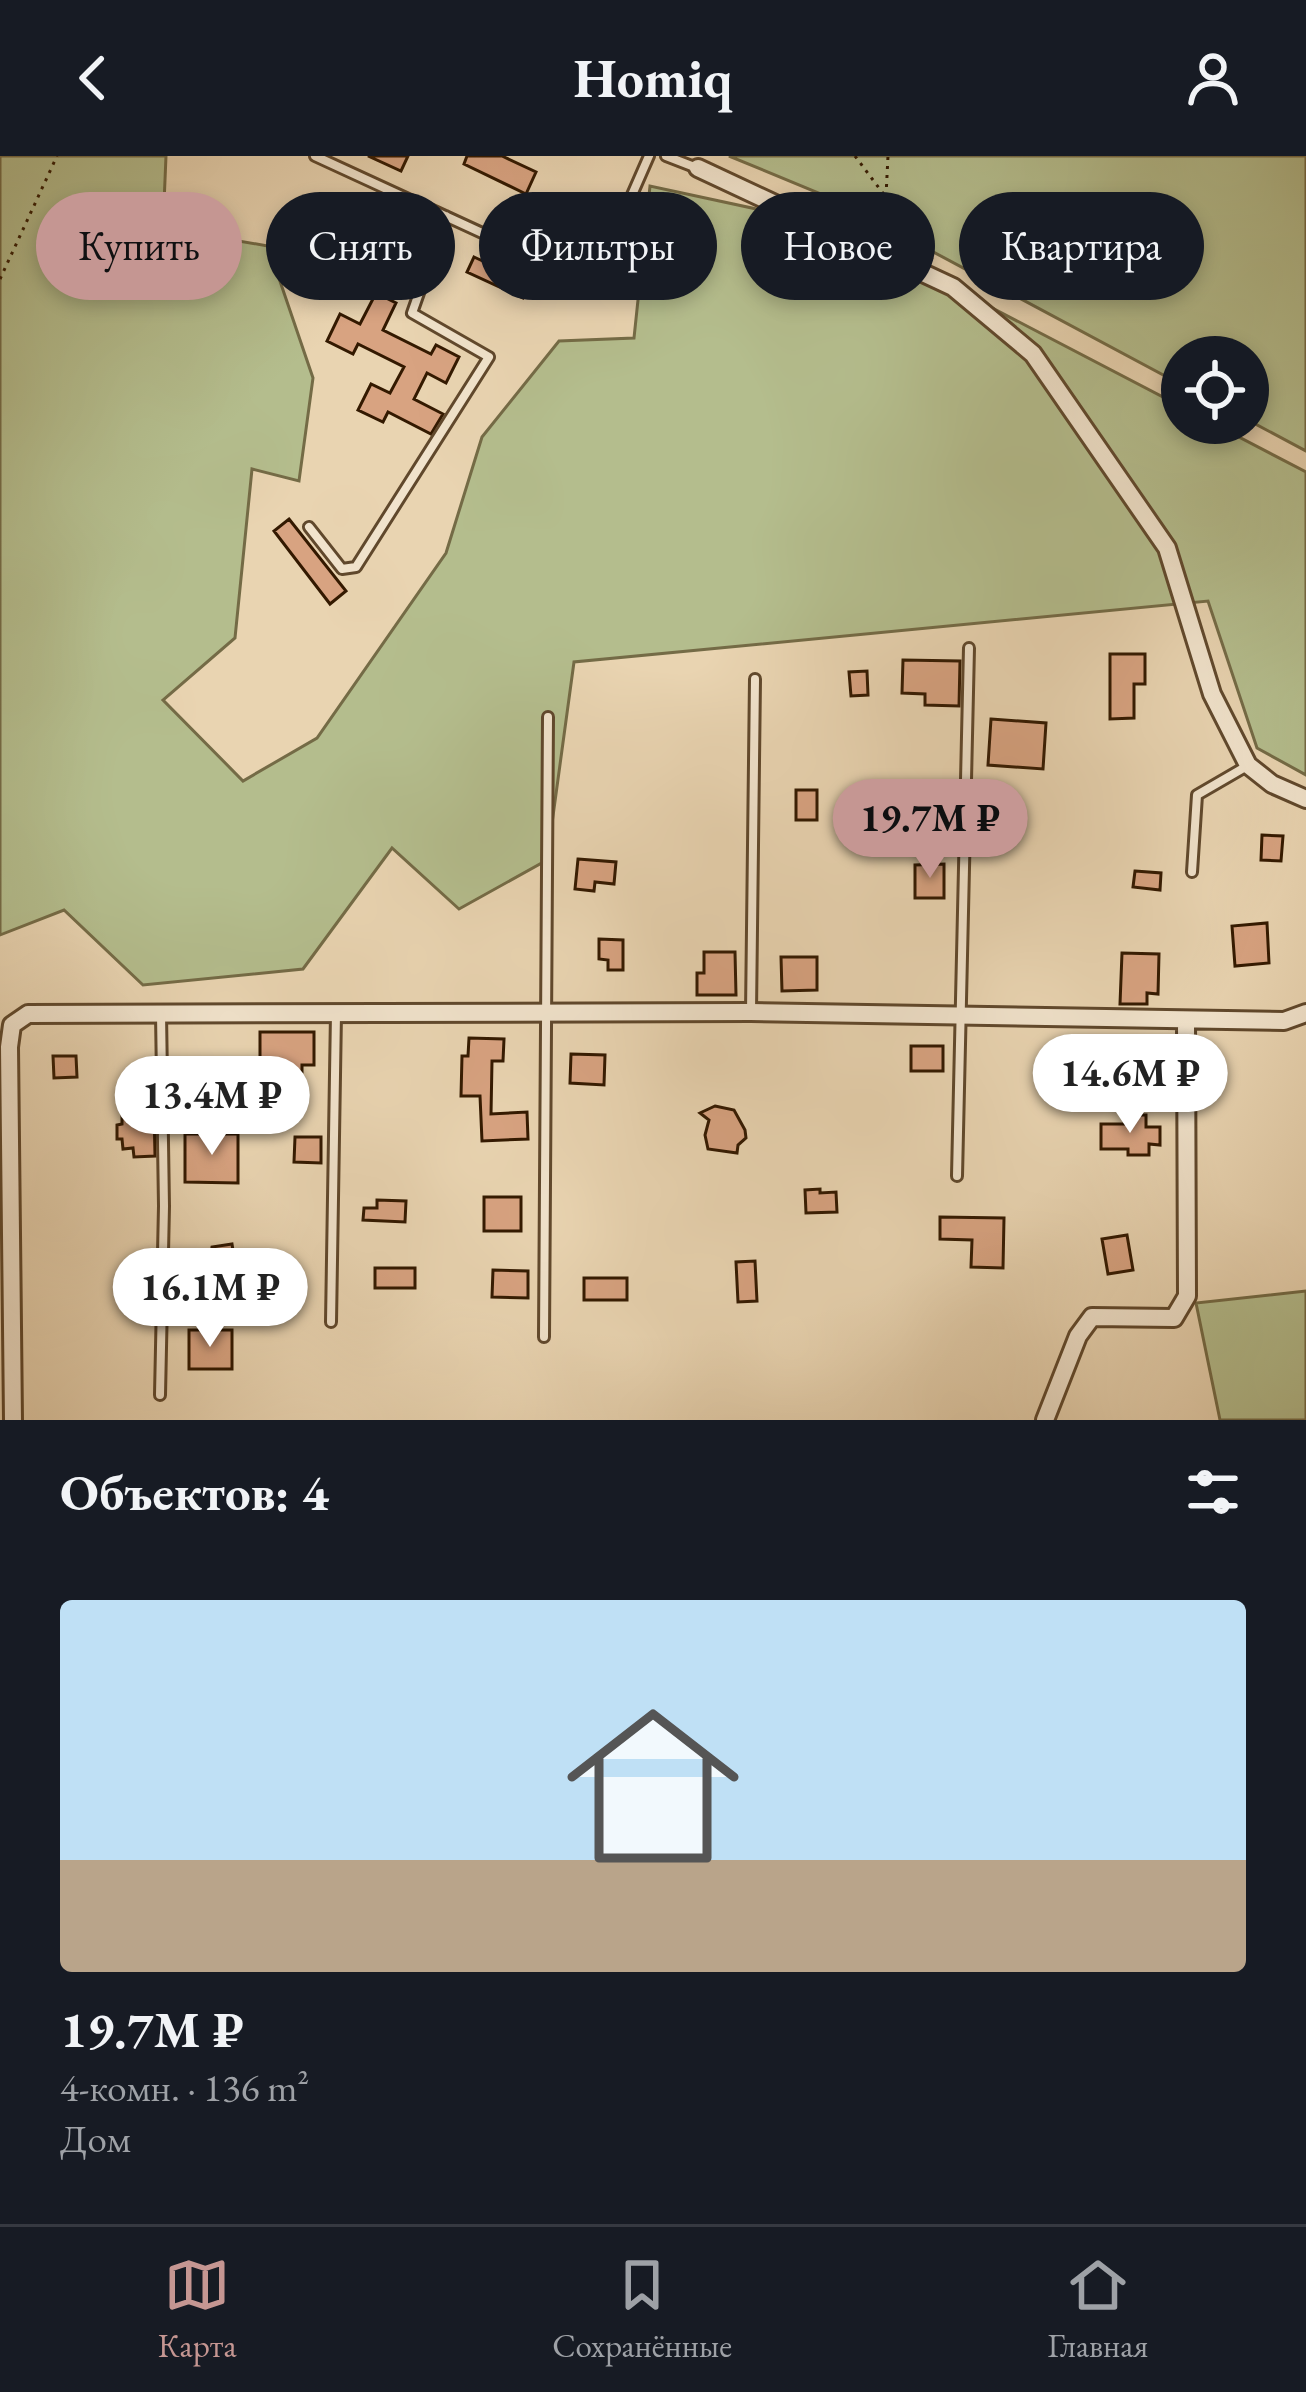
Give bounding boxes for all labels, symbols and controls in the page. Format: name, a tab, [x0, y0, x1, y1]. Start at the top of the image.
text: Homiq	[574, 43, 732, 113]
icon: back	[60, 45, 126, 111]
icon: person	[1180, 45, 1246, 111]
chip: Купить	[36, 192, 242, 300]
chip: Снять	[266, 192, 455, 300]
chip: Фильтры	[479, 192, 717, 300]
chip: Новое	[741, 192, 935, 300]
chip: Квартира	[959, 192, 1204, 300]
map controls	[1161, 336, 1269, 444]
button: locate	[1161, 336, 1269, 444]
pin: 19.7M ₽	[819, 779, 1041, 881]
text: 19.7M ₽	[860, 792, 1000, 843]
pin: 14.6M ₽	[1019, 1034, 1241, 1136]
text: 14.6M ₽	[1060, 1047, 1200, 1098]
pin: 13.4M ₽	[101, 1056, 323, 1158]
text: 13.4M ₽	[142, 1069, 282, 1120]
pin: 16.1M ₽	[99, 1248, 321, 1350]
text: 16.1M ₽	[140, 1261, 280, 1312]
text: Объектов: 4	[60, 1459, 329, 1525]
icon: filters	[1180, 1459, 1246, 1525]
icon: home	[545, 1678, 761, 1894]
text: 19.7M ₽	[60, 1996, 244, 2062]
text: 4-комн. · 136 m²	[60, 2062, 309, 2113]
text: Дом	[60, 2113, 131, 2164]
tab: Карта	[158, 2252, 237, 2367]
tab: Сохранённые	[552, 2252, 732, 2367]
tab: Главная	[1048, 2252, 1148, 2367]

